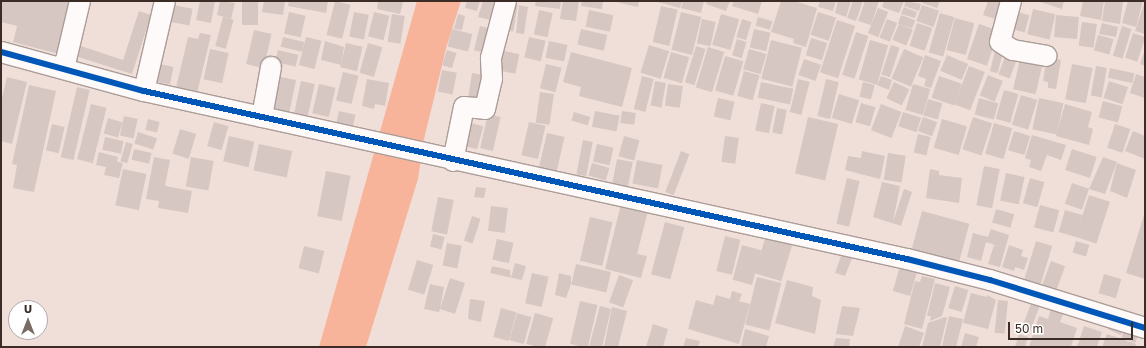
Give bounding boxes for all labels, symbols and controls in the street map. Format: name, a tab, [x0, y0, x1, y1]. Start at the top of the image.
north arrow	[8, 300, 48, 340]
text: U	[24, 302, 32, 315]
scale bar	[1010, 314, 1135, 340]
text: 50 m	[1015, 321, 1043, 336]

